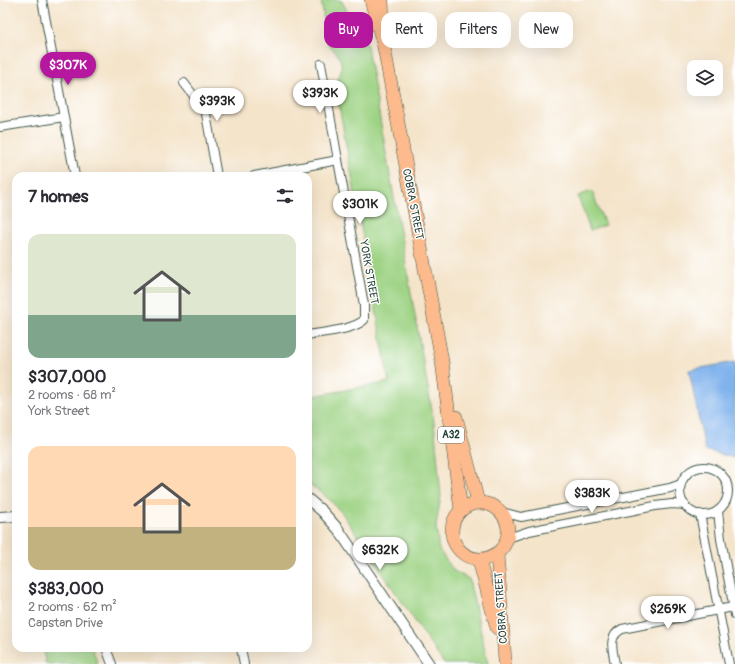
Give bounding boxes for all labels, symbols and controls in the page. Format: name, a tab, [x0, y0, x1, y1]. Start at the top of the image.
chip: Buy	[324, 12, 373, 48]
chip: Rent	[381, 12, 437, 48]
chip: Filters	[445, 12, 511, 48]
chip: New	[519, 12, 573, 48]
pin: $307K	[40, 52, 96, 86]
text: $307K	[49, 57, 87, 73]
map controls	[687, 60, 723, 96]
button: layers	[687, 60, 723, 96]
pin: $393K	[292, 80, 348, 114]
text: $393K	[302, 85, 338, 101]
pin: $393K	[189, 88, 245, 122]
text: $393K	[199, 93, 235, 109]
street label: COBRA STREET	[400, 167, 426, 241]
icon: filters	[274, 185, 296, 207]
text: 7 homes	[28, 186, 88, 207]
pin: $301K	[332, 191, 388, 225]
text: $301K	[342, 196, 378, 212]
street label: YORK STREET	[357, 238, 381, 305]
icon: home	[126, 260, 198, 332]
text: $307,000	[28, 366, 106, 387]
text: 2 rooms · 68 m²	[28, 387, 116, 403]
text: York Street	[28, 403, 90, 419]
road number: A32	[438, 427, 464, 443]
icon: home	[126, 472, 198, 544]
pin: $383K	[564, 480, 620, 514]
text: $383K	[574, 485, 610, 501]
pin: $632K	[352, 537, 408, 571]
text: $632K	[362, 542, 398, 558]
street label: COBRA STREET	[492, 572, 510, 644]
text: $383,000	[28, 578, 104, 599]
pin: $269K	[640, 596, 696, 630]
text: 2 rooms · 62 m²	[28, 599, 117, 615]
text: $269K	[650, 601, 686, 617]
text: Capstan Drive	[28, 615, 103, 631]

